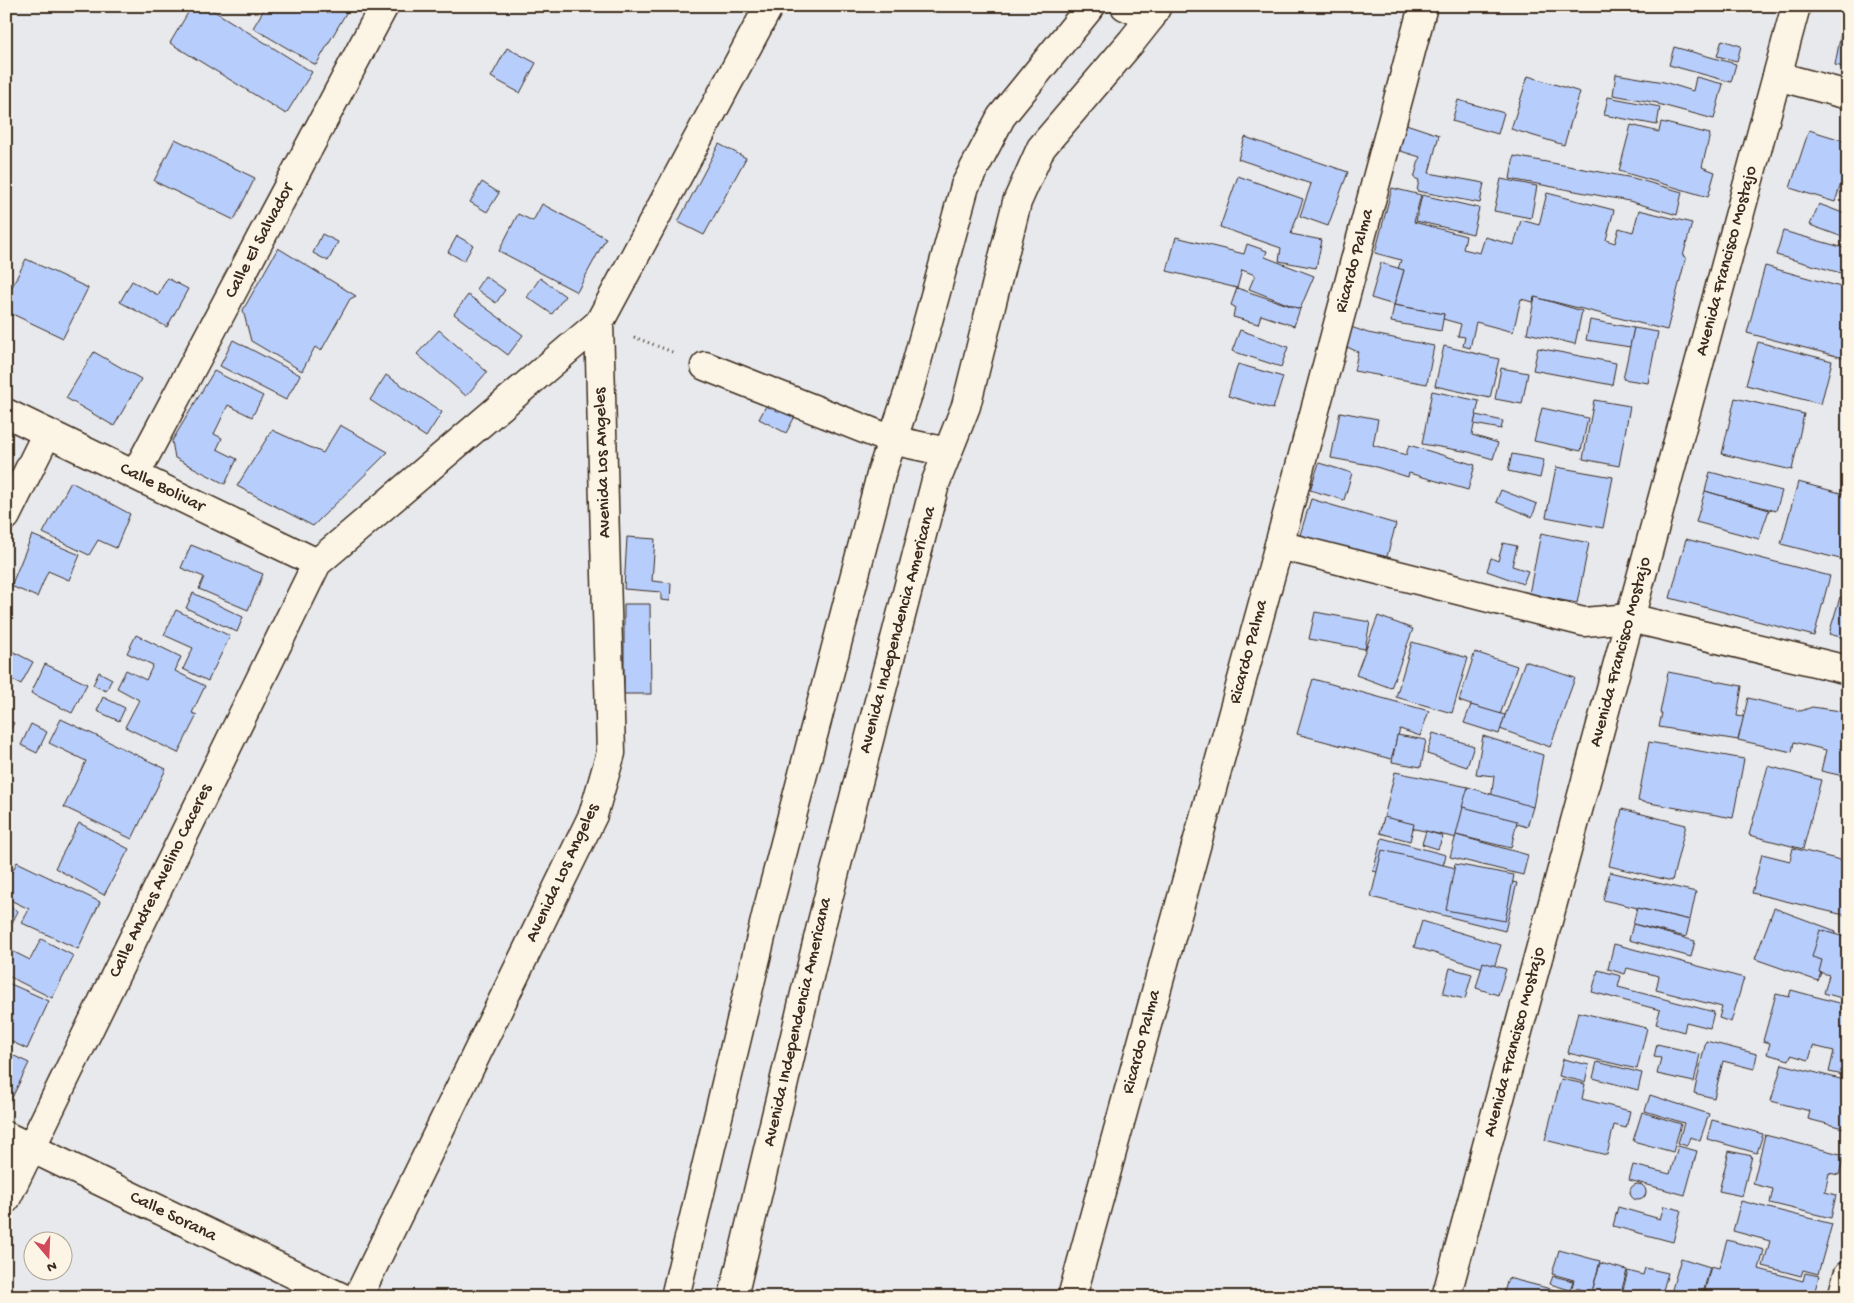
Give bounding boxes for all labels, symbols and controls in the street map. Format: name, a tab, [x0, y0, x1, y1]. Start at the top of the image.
street label: Avenida Francisco Mostajo	[1691, 164, 1763, 358]
street label: Calle El Salvador	[221, 178, 300, 302]
street label: Ricardo Palma	[1331, 206, 1379, 315]
street label: Avenida Los Angeles	[590, 386, 616, 539]
street label: Calle Bolivar	[116, 458, 209, 518]
street label: Avenida Independencia Americana	[855, 503, 941, 756]
street label: Avenida Francisco Mostajo	[1585, 555, 1657, 749]
street label: Ricardo Palma	[1225, 597, 1273, 706]
street label: Calle Andres Avelino Caceres	[105, 780, 218, 981]
street label: Avenida Los Angeles	[522, 799, 605, 946]
street label: Avenida Independencia Americana	[759, 895, 837, 1148]
street label: Avenida Francisco Mostajo	[1479, 945, 1551, 1139]
street label: Ricardo Palma	[1118, 987, 1166, 1096]
street label: Calle Sorana	[126, 1187, 221, 1247]
north arrow	[22, 1230, 72, 1280]
text: N	[44, 1256, 59, 1275]

